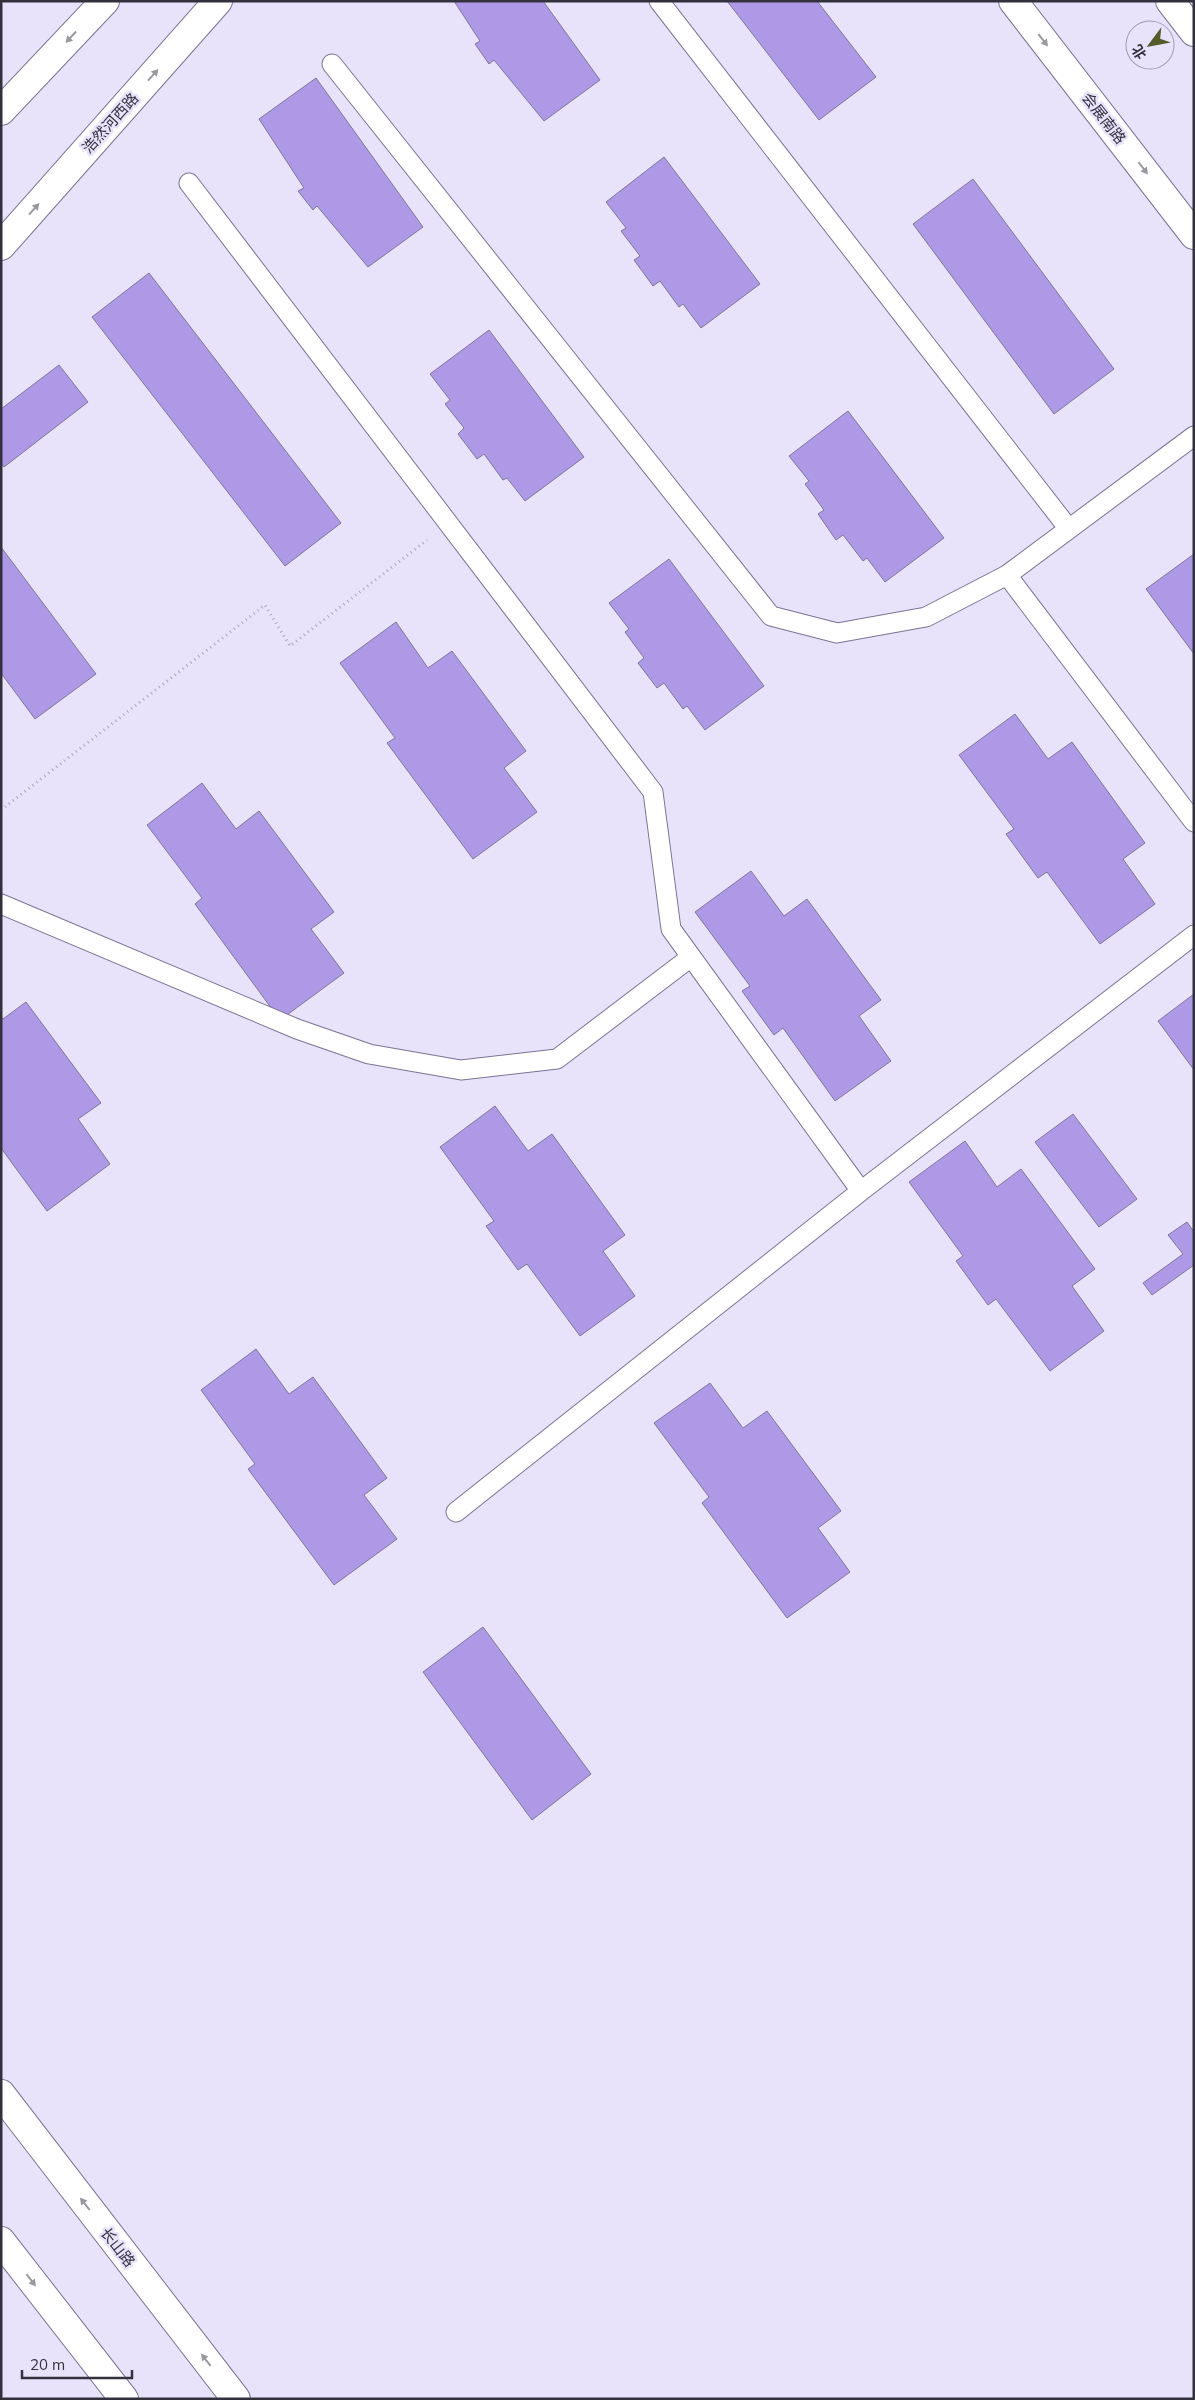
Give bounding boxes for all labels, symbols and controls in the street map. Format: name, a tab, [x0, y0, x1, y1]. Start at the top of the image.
north arrow	[1125, 20, 1175, 70]
one-way arrow	[65, 30, 77, 42]
one-way arrow	[1038, 33, 1049, 46]
text: 北	[1128, 41, 1150, 63]
one-way arrow	[147, 69, 159, 81]
street label: 浩然河西路	[78, 89, 142, 157]
street label: 会展南路	[1078, 89, 1130, 147]
one-way arrow	[1137, 162, 1148, 175]
one-way arrow	[28, 203, 39, 216]
one-way arrow	[80, 2197, 90, 2211]
street label: 长山路	[97, 2223, 139, 2271]
one-way arrow	[26, 2273, 36, 2287]
scale bar	[22, 2348, 132, 2380]
one-way arrow	[201, 2353, 211, 2367]
text: 20 m	[30, 2355, 65, 2374]

